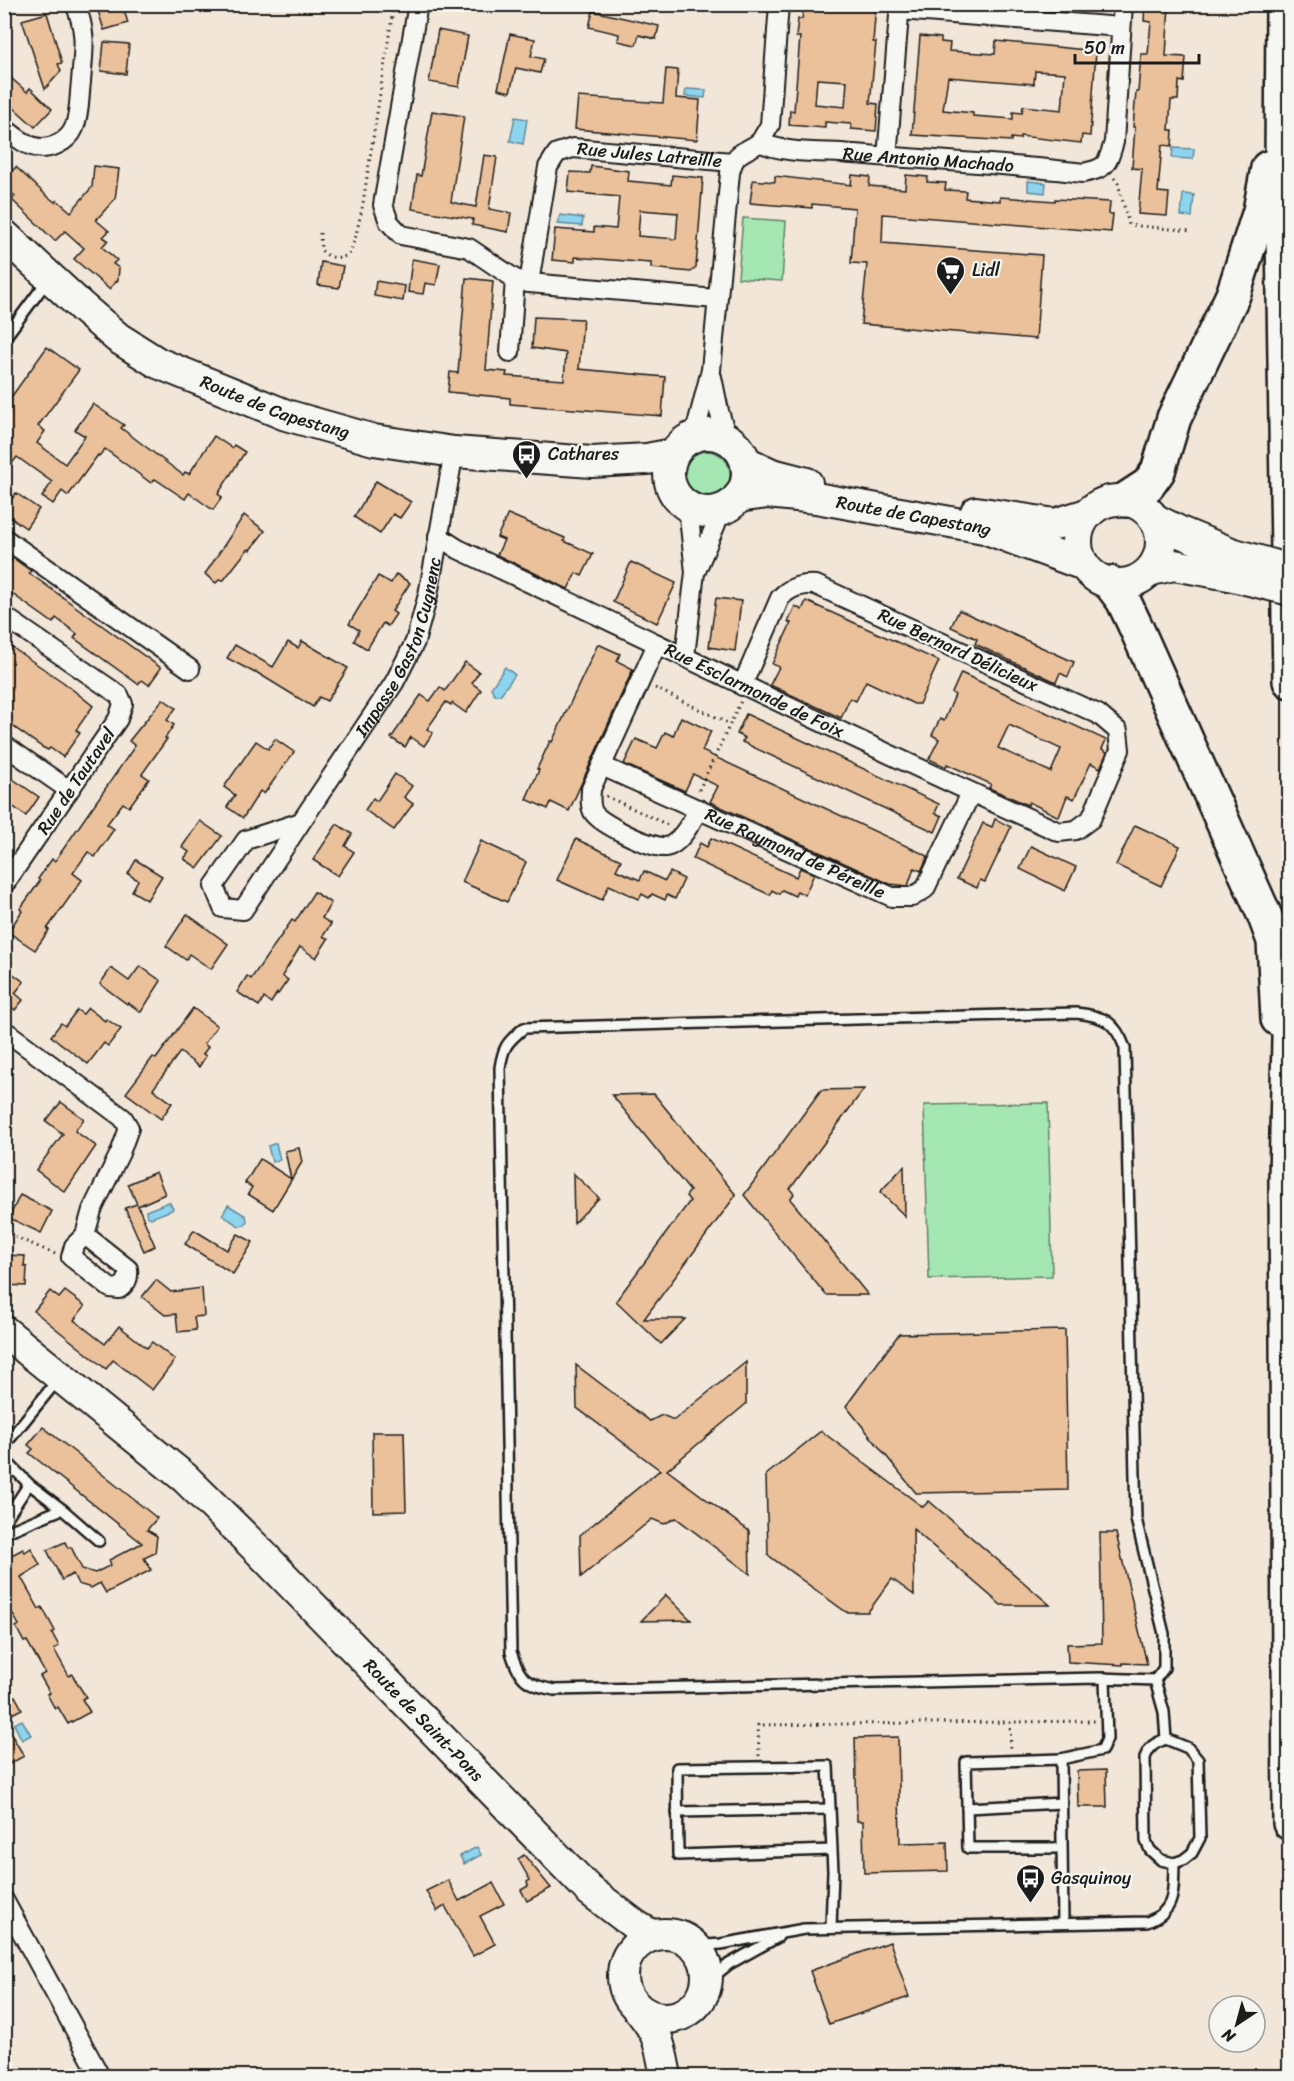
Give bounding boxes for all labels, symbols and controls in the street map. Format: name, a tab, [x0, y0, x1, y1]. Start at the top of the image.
scale bar	[1075, 27, 1200, 65]
text: 50 m	[1084, 32, 1125, 64]
street label: Rue Jules Latreille	[576, 132, 724, 177]
street label: Rue Antonio Machado	[842, 137, 1015, 182]
supermarket icon: Lidl	[935, 254, 967, 296]
place label: Lidl	[972, 254, 1001, 286]
street label: Route de Capestang	[195, 366, 353, 448]
bus stop icon: Cathares	[511, 438, 543, 480]
place label: Cathares	[548, 438, 620, 470]
street label: Route de Capestang	[834, 486, 996, 546]
street label: Impasse Gaston Cugnenc	[346, 554, 451, 744]
street label: Rue Bernard Délicieux	[872, 599, 1044, 702]
street label: Rue Esclarmonde de Foix	[659, 634, 850, 747]
street label: Rue de Tautavel	[28, 720, 124, 841]
street label: Rue Raymond de Péreille	[700, 799, 891, 908]
street label: Route de Saint-Pons	[355, 1651, 492, 1790]
bus stop icon: Gasquinoy	[1014, 1862, 1046, 1904]
place label: Gasquinoy	[1051, 1862, 1132, 1894]
north arrow	[1207, 1994, 1267, 2054]
text: N	[1215, 2020, 1242, 2051]

